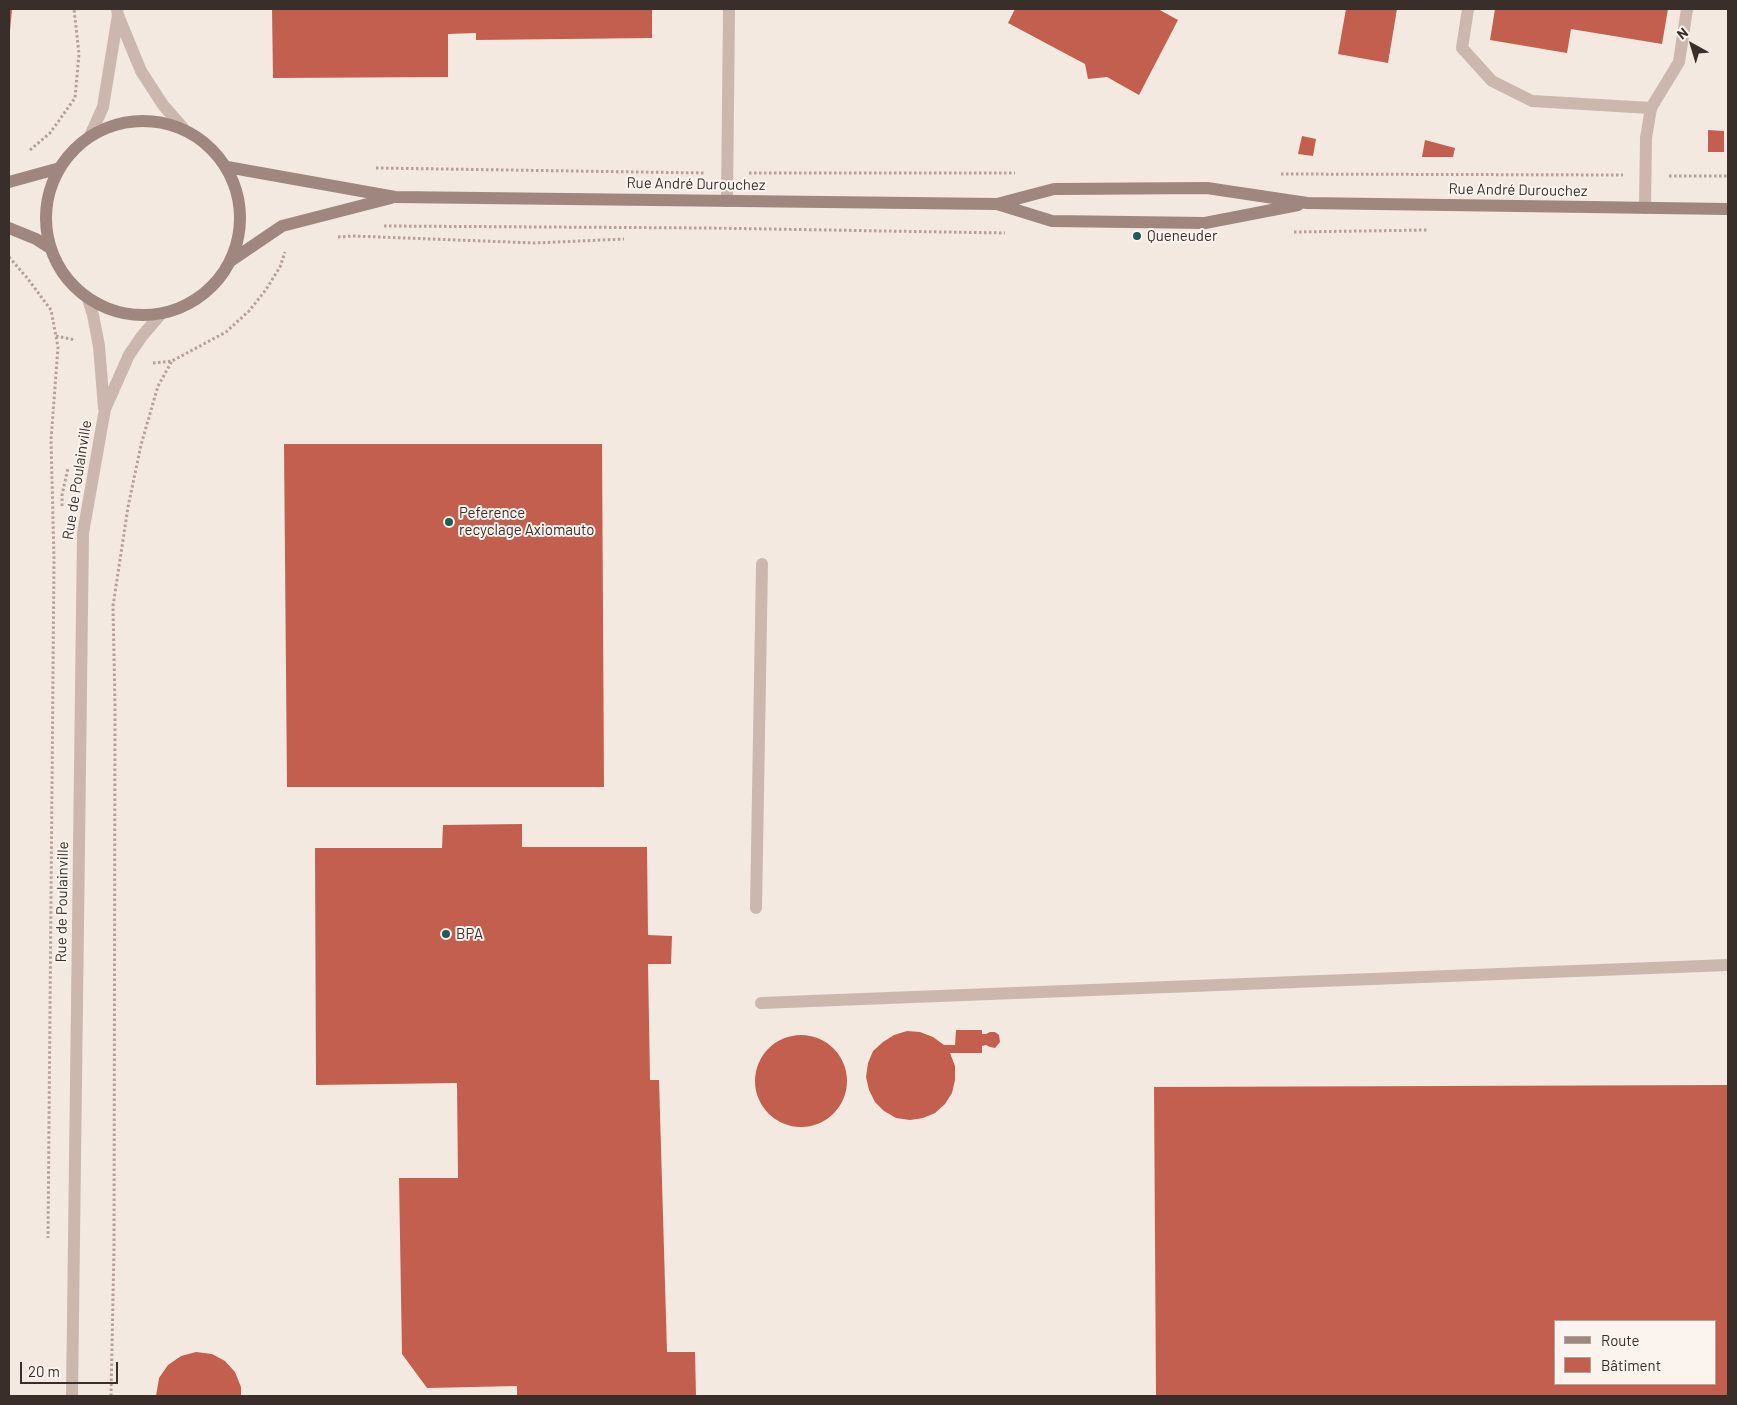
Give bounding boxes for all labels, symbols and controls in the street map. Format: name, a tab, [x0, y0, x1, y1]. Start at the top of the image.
north arrow	[1667, 20, 1717, 70]
text: N	[1673, 23, 1691, 42]
street label: Rue André Durouchez	[626, 174, 766, 194]
street label: Rue André Durouchez	[1448, 180, 1588, 200]
place label: Queneuder	[1147, 227, 1217, 245]
marker: Queneuder	[1131, 230, 1143, 242]
street label: Rue de Poulainville	[59, 419, 95, 541]
place label: Peference recyclage Axiomauto	[459, 504, 594, 539]
marker: Peference recyclage Axiomauto	[443, 516, 455, 528]
street label: Rue de Poulainville	[52, 841, 72, 963]
place label: BPA	[456, 925, 483, 943]
marker: BPA	[440, 928, 452, 940]
legend	[1554, 1320, 1717, 1385]
text: Route	[1601, 1331, 1640, 1349]
scale bar	[22, 1352, 120, 1384]
text: Bâtiment	[1601, 1356, 1661, 1374]
text: 20 m	[28, 1362, 60, 1380]

